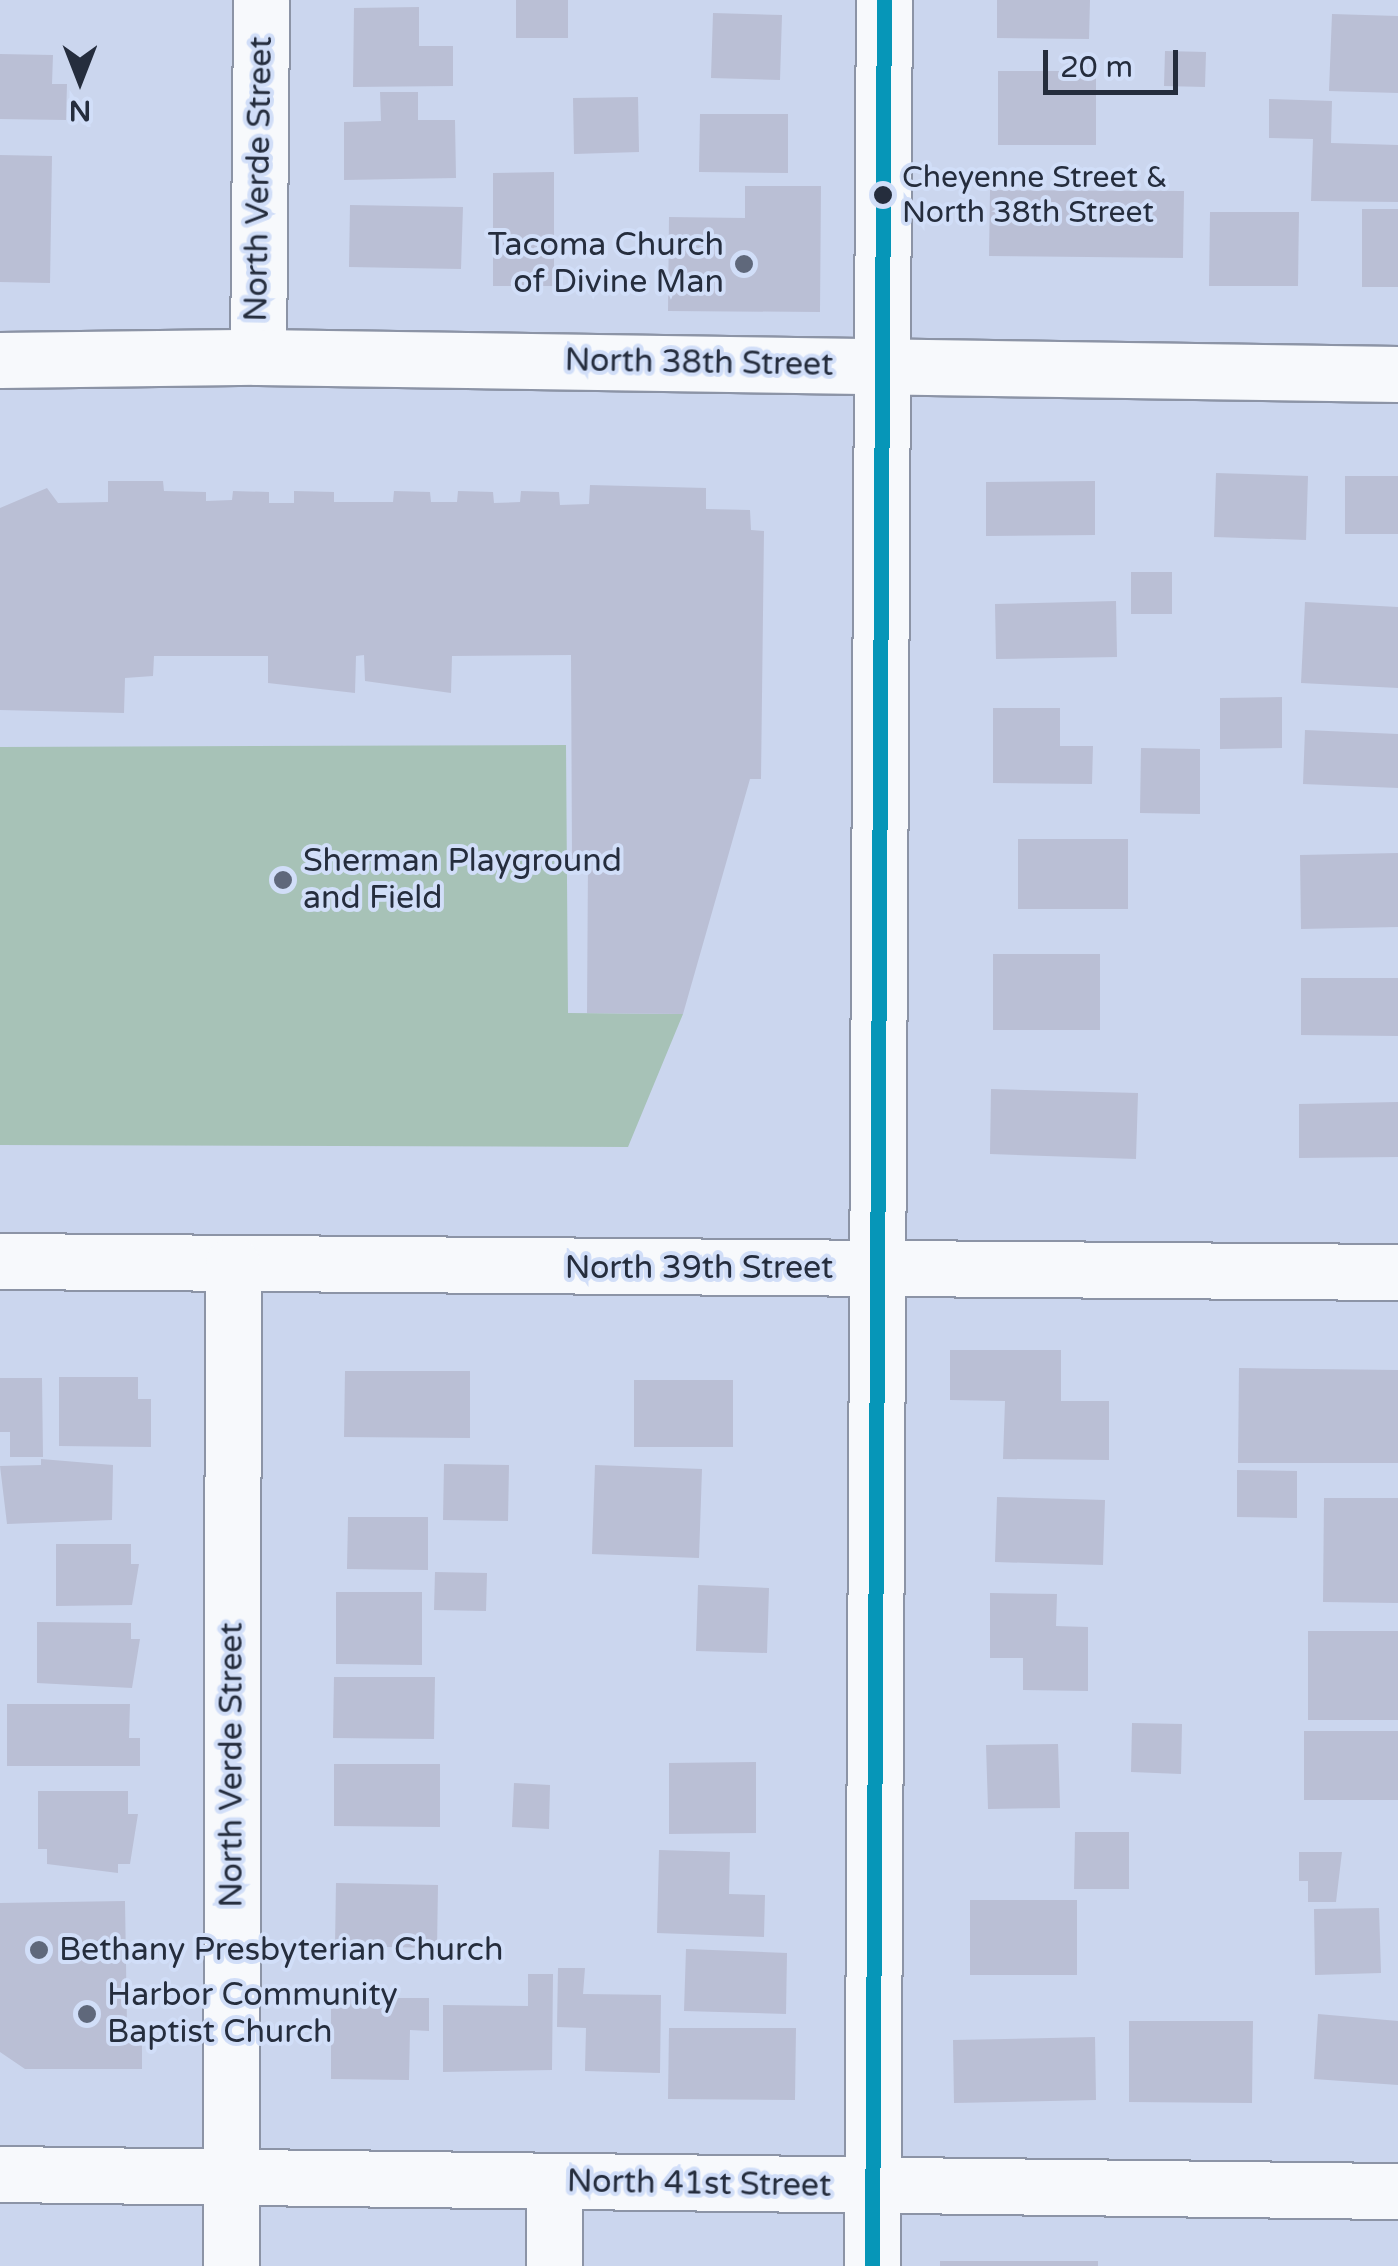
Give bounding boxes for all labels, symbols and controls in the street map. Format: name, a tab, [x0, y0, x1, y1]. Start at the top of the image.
north arrow	[30, 30, 130, 130]
scale bar	[1048, 30, 1183, 92]
street label: North Verde Street	[237, 36, 281, 322]
text: 20 m	[1060, 49, 1133, 86]
text: N	[69, 93, 91, 127]
place label: Cheyenne Street & North 38th Street	[902, 160, 1168, 230]
marker: Cheyenne Street & North 38th Street	[873, 185, 893, 205]
place label: Tacoma Church of Divine Man	[488, 227, 724, 302]
marker: Tacoma Church of Divine Man	[733, 253, 755, 275]
street label: North 38th Street	[564, 341, 834, 385]
place label: Sherman Playground and Field	[303, 843, 622, 918]
marker: Sherman Playground and Field	[272, 869, 294, 891]
street label: North 39th Street	[565, 1249, 833, 1287]
street label: North Verde Street	[213, 1622, 251, 1908]
place label: Bethany Presbyterian Church	[59, 1931, 503, 1969]
marker: Bethany Presbyterian Church	[28, 1939, 50, 1961]
place label: Harbor Community Baptist Church	[107, 1977, 398, 2052]
marker: Harbor Community Baptist Church	[76, 2003, 98, 2025]
street label: North 41st Street	[566, 2162, 832, 2206]

